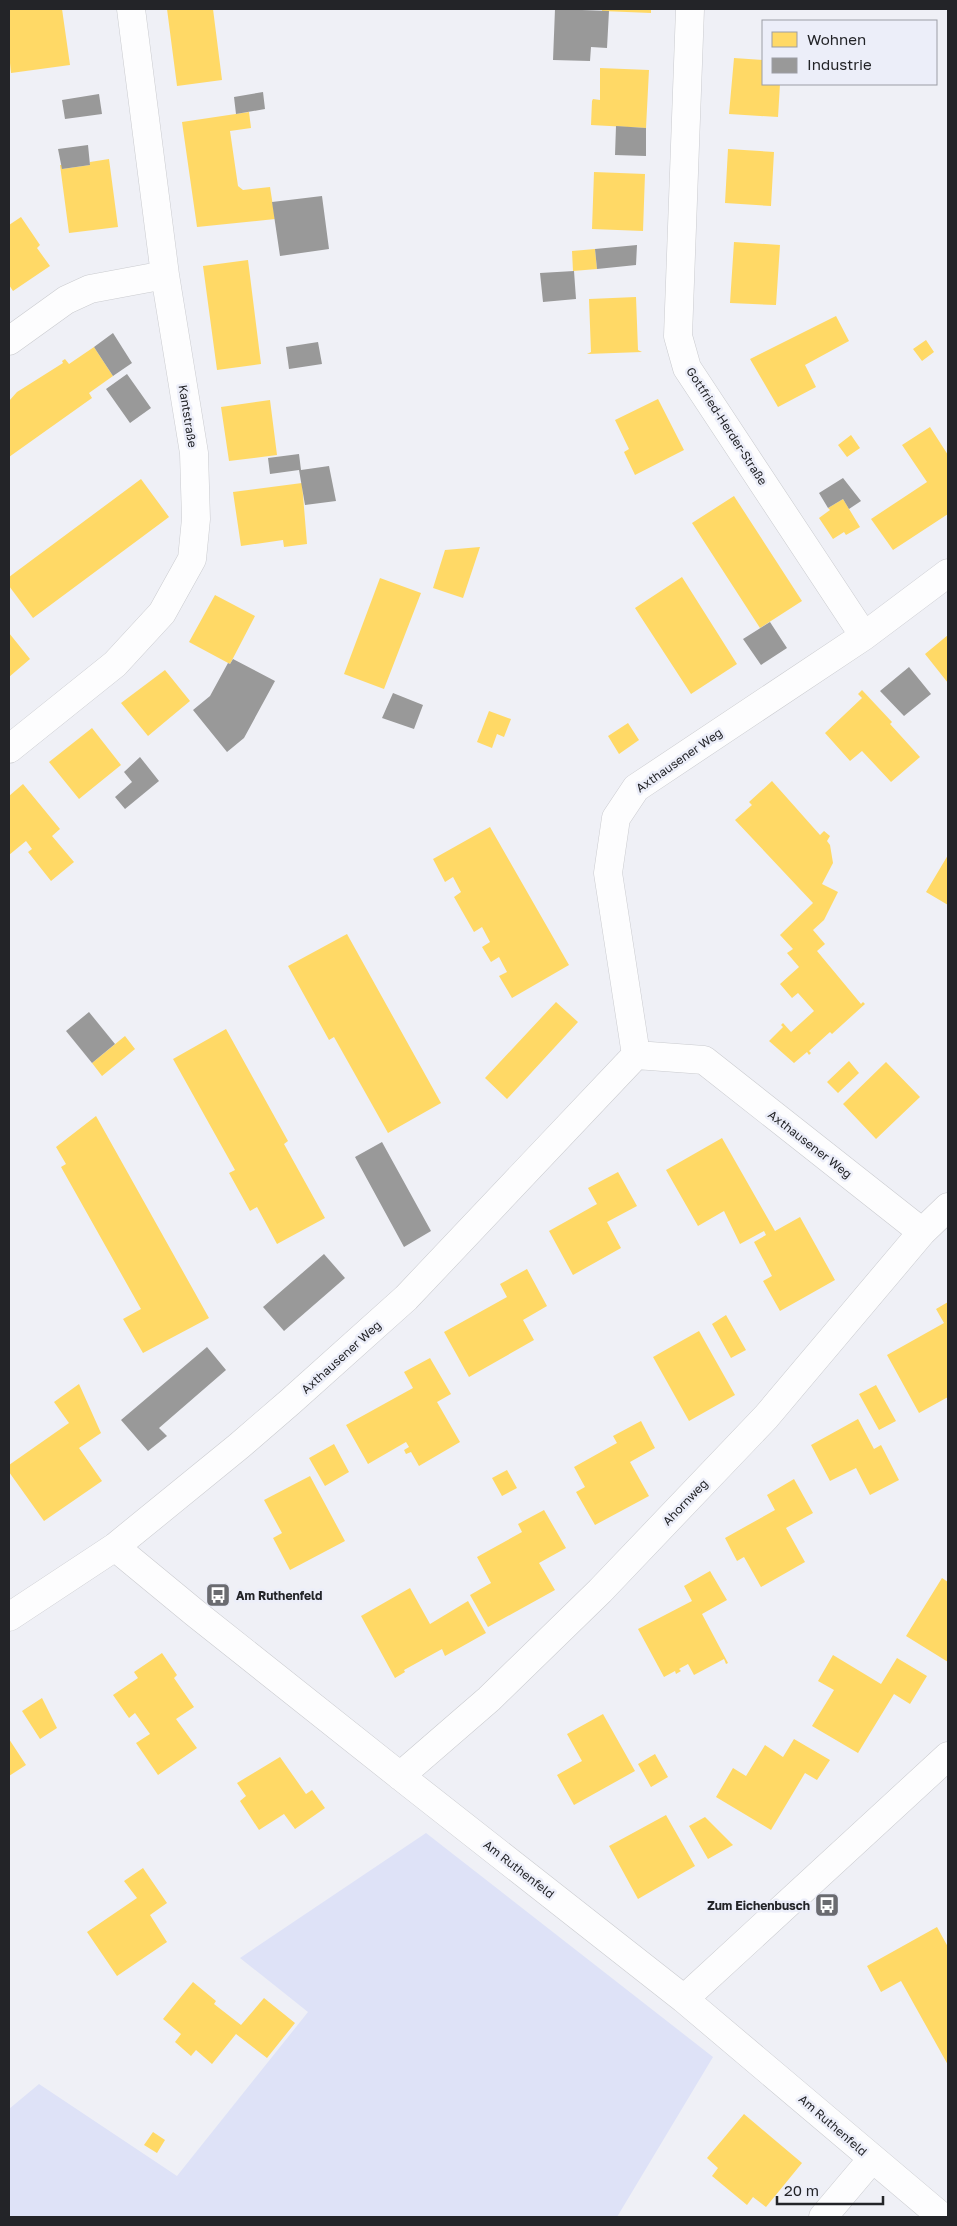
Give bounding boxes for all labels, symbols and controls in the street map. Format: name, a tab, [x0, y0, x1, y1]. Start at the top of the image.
legend	[762, 20, 937, 85]
text: Wohnen	[807, 30, 866, 48]
text: Industrie	[807, 55, 872, 73]
street label: Gottfried-Herder-Straße	[683, 364, 771, 488]
street label: Kantstraße	[176, 384, 200, 449]
street label: Axthausener Weg	[633, 725, 725, 795]
street label: Axthausener Weg	[765, 1107, 855, 1181]
street label: Axthausener Weg	[298, 1317, 384, 1397]
street label: Ahornweg	[659, 1476, 711, 1528]
bus stop icon: Am Ruthenfeld	[205, 1582, 231, 1608]
place label: Am Ruthenfeld	[236, 1588, 322, 1603]
street label: Am Ruthenfeld	[481, 1837, 557, 1901]
bus stop icon: Zum Eichenbusch	[814, 1892, 840, 1918]
place label: Zum Eichenbusch	[707, 1898, 810, 1913]
street label: Am Ruthenfeld	[796, 2091, 870, 2159]
scale bar	[777, 2174, 883, 2206]
text: 20 m	[784, 2181, 819, 2199]

